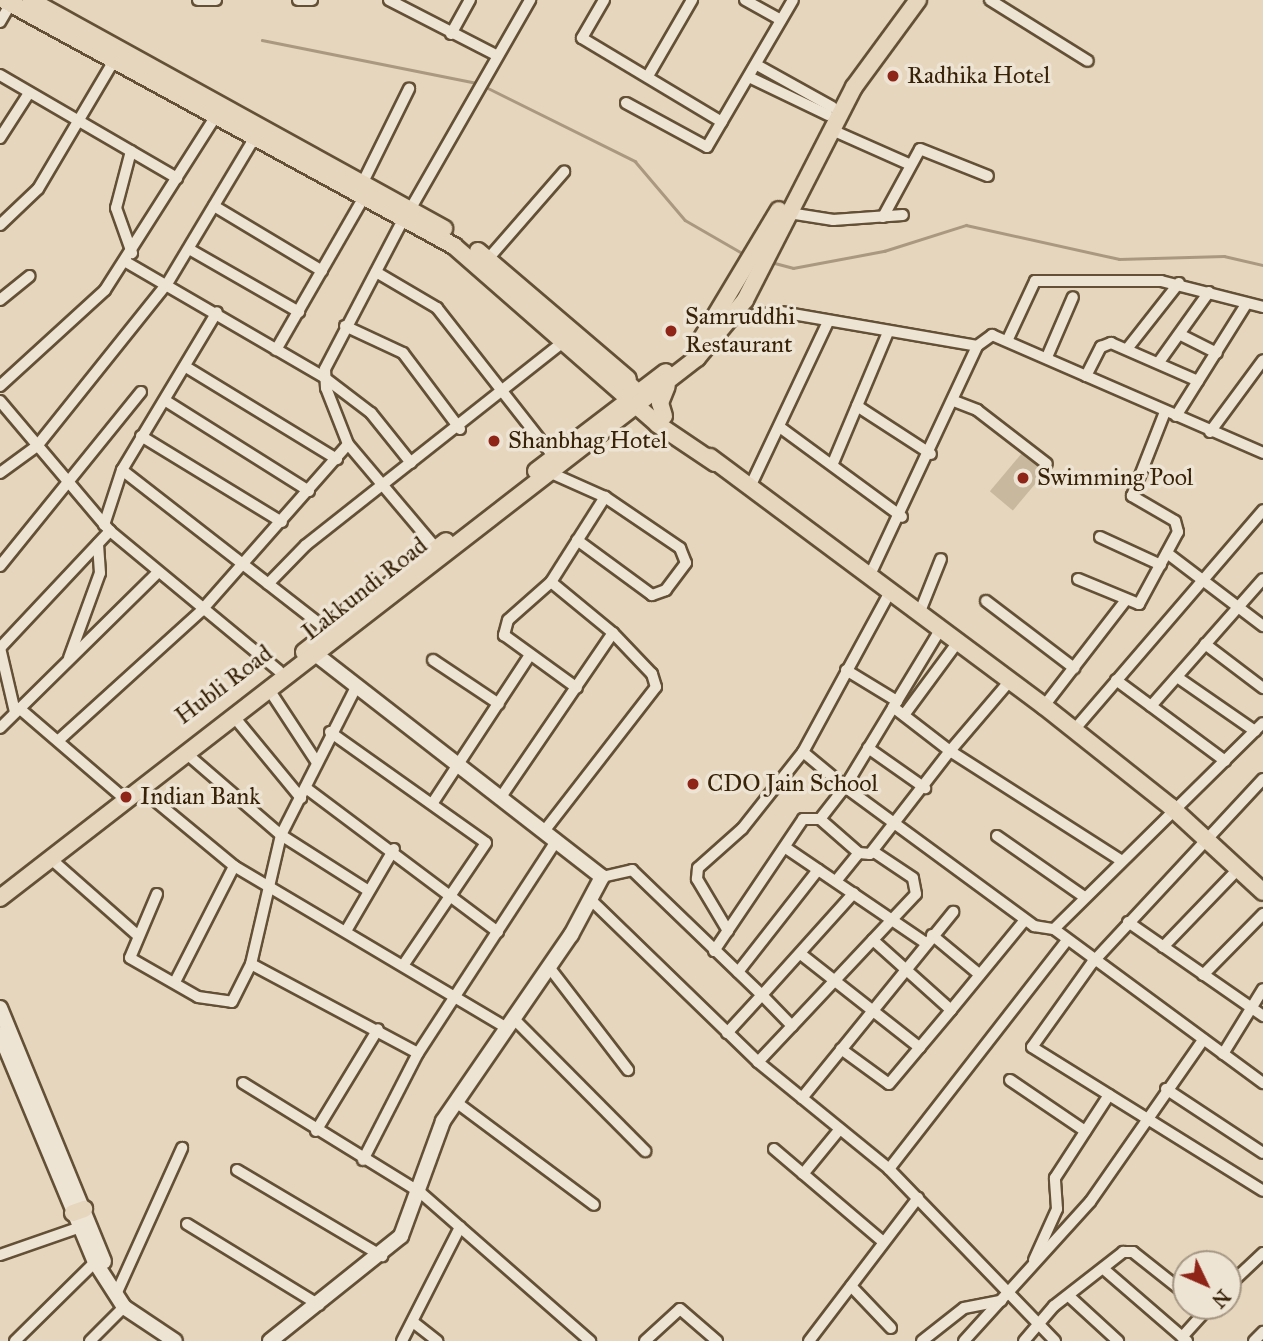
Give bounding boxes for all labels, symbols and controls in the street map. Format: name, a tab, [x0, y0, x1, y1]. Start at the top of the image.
place label: Radhika Hotel	[907, 62, 1050, 90]
marker: Radhika Hotel	[885, 68, 901, 84]
place label: Samruddhi Restaurant	[685, 303, 795, 359]
marker: Samruddhi Restaurant	[663, 323, 679, 339]
place label: Shanbhag Hotel	[508, 427, 667, 455]
marker: Shanbhag Hotel	[486, 433, 502, 449]
place label: Swimming Pool	[1037, 464, 1193, 492]
marker: Swimming Pool	[1015, 470, 1031, 486]
street label: Lakkundi Road	[297, 531, 433, 647]
street label: Hubli Road	[170, 639, 278, 731]
place label: CDO Jain School	[707, 770, 878, 798]
marker: CDO Jain School	[685, 776, 701, 792]
place label: Indian Bank	[140, 783, 260, 811]
marker: Indian Bank	[118, 789, 134, 805]
north arrow	[1172, 1250, 1242, 1320]
text: N	[1207, 1285, 1235, 1312]

